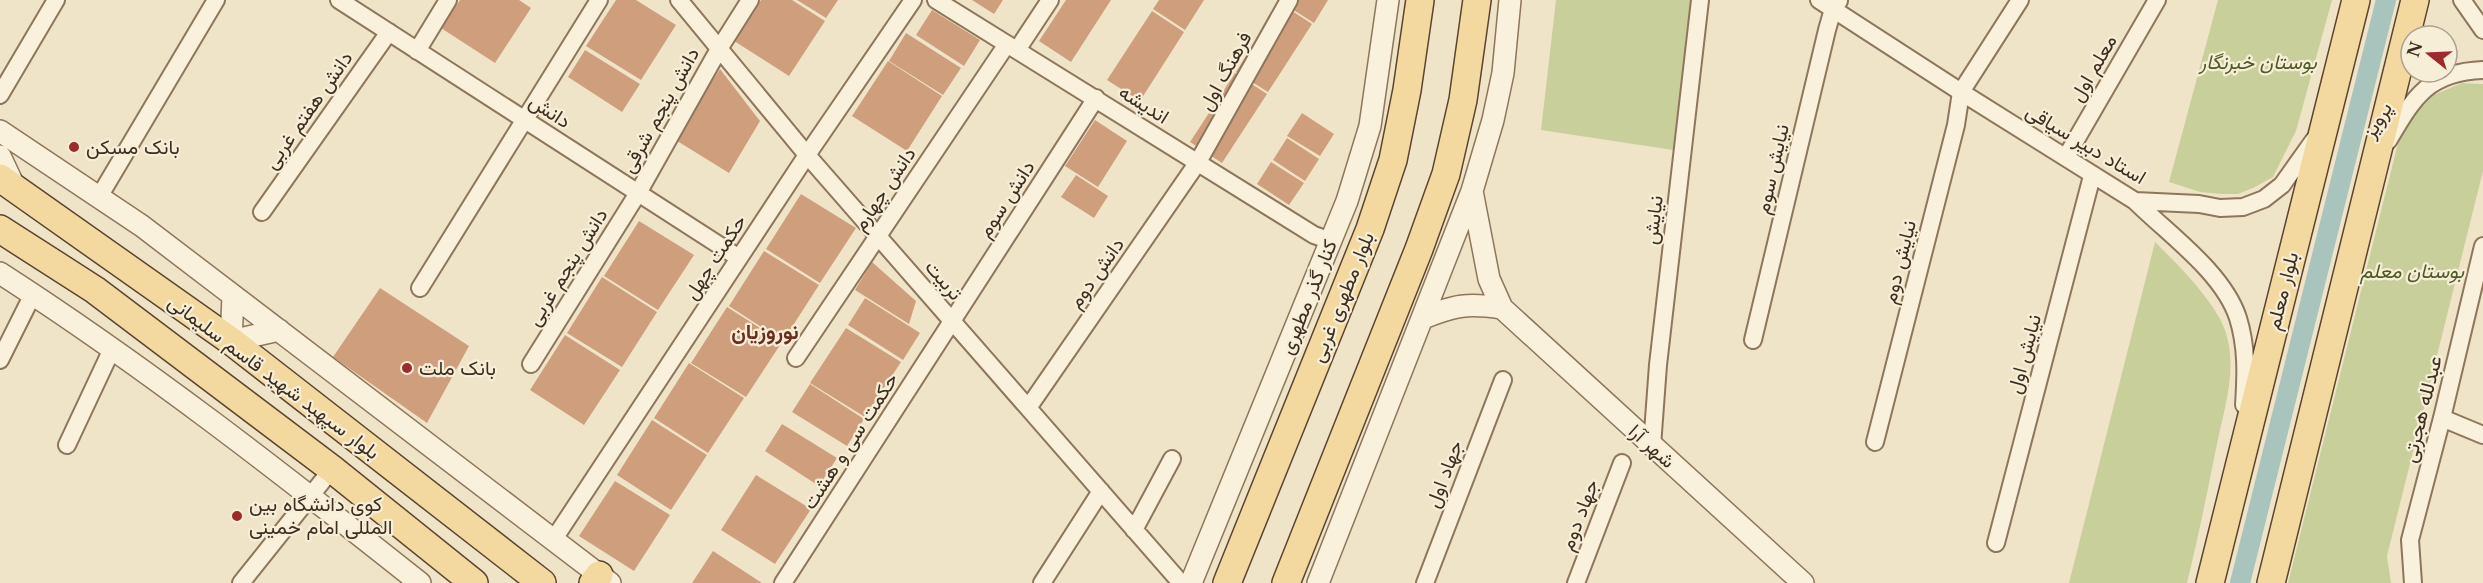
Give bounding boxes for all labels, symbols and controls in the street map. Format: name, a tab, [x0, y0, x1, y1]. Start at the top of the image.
north arrow	[2399, 24, 2459, 84]
street label: فرهنگ اول	[1193, 27, 1257, 115]
street label: معلم اول	[2064, 30, 2123, 106]
text: N	[2403, 39, 2427, 60]
street label: دانش پنجم شرقی	[616, 43, 706, 178]
street label: دانش هفتم غربی	[259, 47, 358, 174]
park label: بوستان خبرنگار	[2197, 50, 2318, 75]
street label: اندیشه	[1115, 79, 1173, 129]
street label: دانش	[525, 89, 575, 133]
street label: پرویز	[2356, 98, 2399, 144]
street label: استاد دبیر سیاقی	[2021, 99, 2150, 190]
street label: نیایش سوم	[1750, 122, 1795, 216]
place label: بانک مسکن	[86, 135, 180, 159]
marker: بانک مسکن	[67, 140, 81, 154]
street label: دانش چهارم	[847, 142, 922, 237]
street label: دانش سوم	[972, 156, 1041, 243]
street label: نيايش	[1638, 194, 1668, 246]
street label: دانش پنجم غربی	[521, 204, 614, 331]
street label: حکمت چهل	[679, 210, 753, 305]
street label: نیایش دوم	[1877, 218, 1922, 307]
street label: بلوار مطهری غربی	[1305, 228, 1380, 366]
street label: دانش دوم	[1063, 233, 1130, 314]
street label: کنار گذر مطهری	[1274, 236, 1343, 358]
street label: بلوار معلم	[2261, 250, 2304, 333]
street label: تربیت	[919, 255, 968, 306]
park label: بوستان معلم	[2359, 259, 2465, 285]
street label: بلوار سپهبد شهید قاسم سلیمانی	[162, 290, 384, 466]
street label: نیایش اول	[2002, 312, 2047, 397]
district label: نوروزیان	[731, 319, 799, 345]
street label: عبدلله هجرتی	[2397, 353, 2448, 465]
place label: بانک ملت	[419, 356, 496, 380]
marker: بانک ملت	[400, 361, 414, 375]
street label: حکمت سی و هشت	[797, 368, 904, 514]
street label: شهر آرا	[1623, 419, 1680, 474]
street label: جهاد اول	[1420, 437, 1469, 511]
street label: جهاد دوم	[1554, 476, 1604, 554]
place label: کوی دانشگاه بین المللی امام خمینی	[249, 492, 392, 540]
marker: کوی دانشگاه بین المللی امام خمینی	[230, 509, 244, 523]

